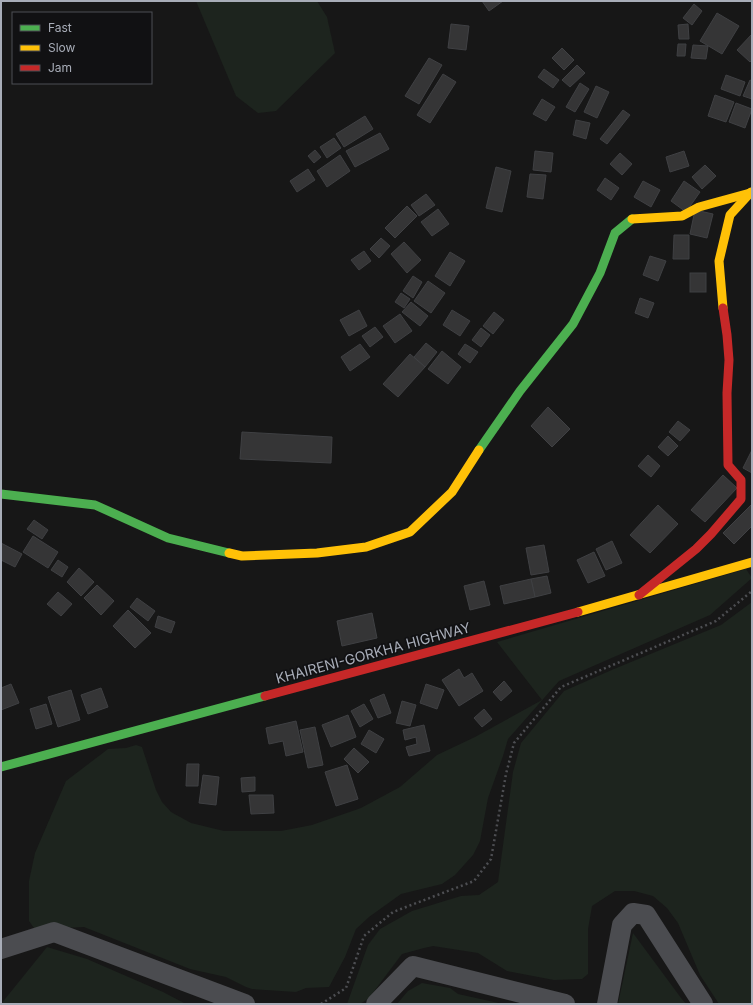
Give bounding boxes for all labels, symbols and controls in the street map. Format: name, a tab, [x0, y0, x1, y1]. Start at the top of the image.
legend	[12, 12, 152, 84]
text: Fast	[48, 20, 72, 35]
text: Slow	[48, 40, 76, 55]
text: Jam	[48, 60, 72, 75]
street label: KHAIRENI-GORKHA HIGHWAY	[274, 618, 473, 687]

